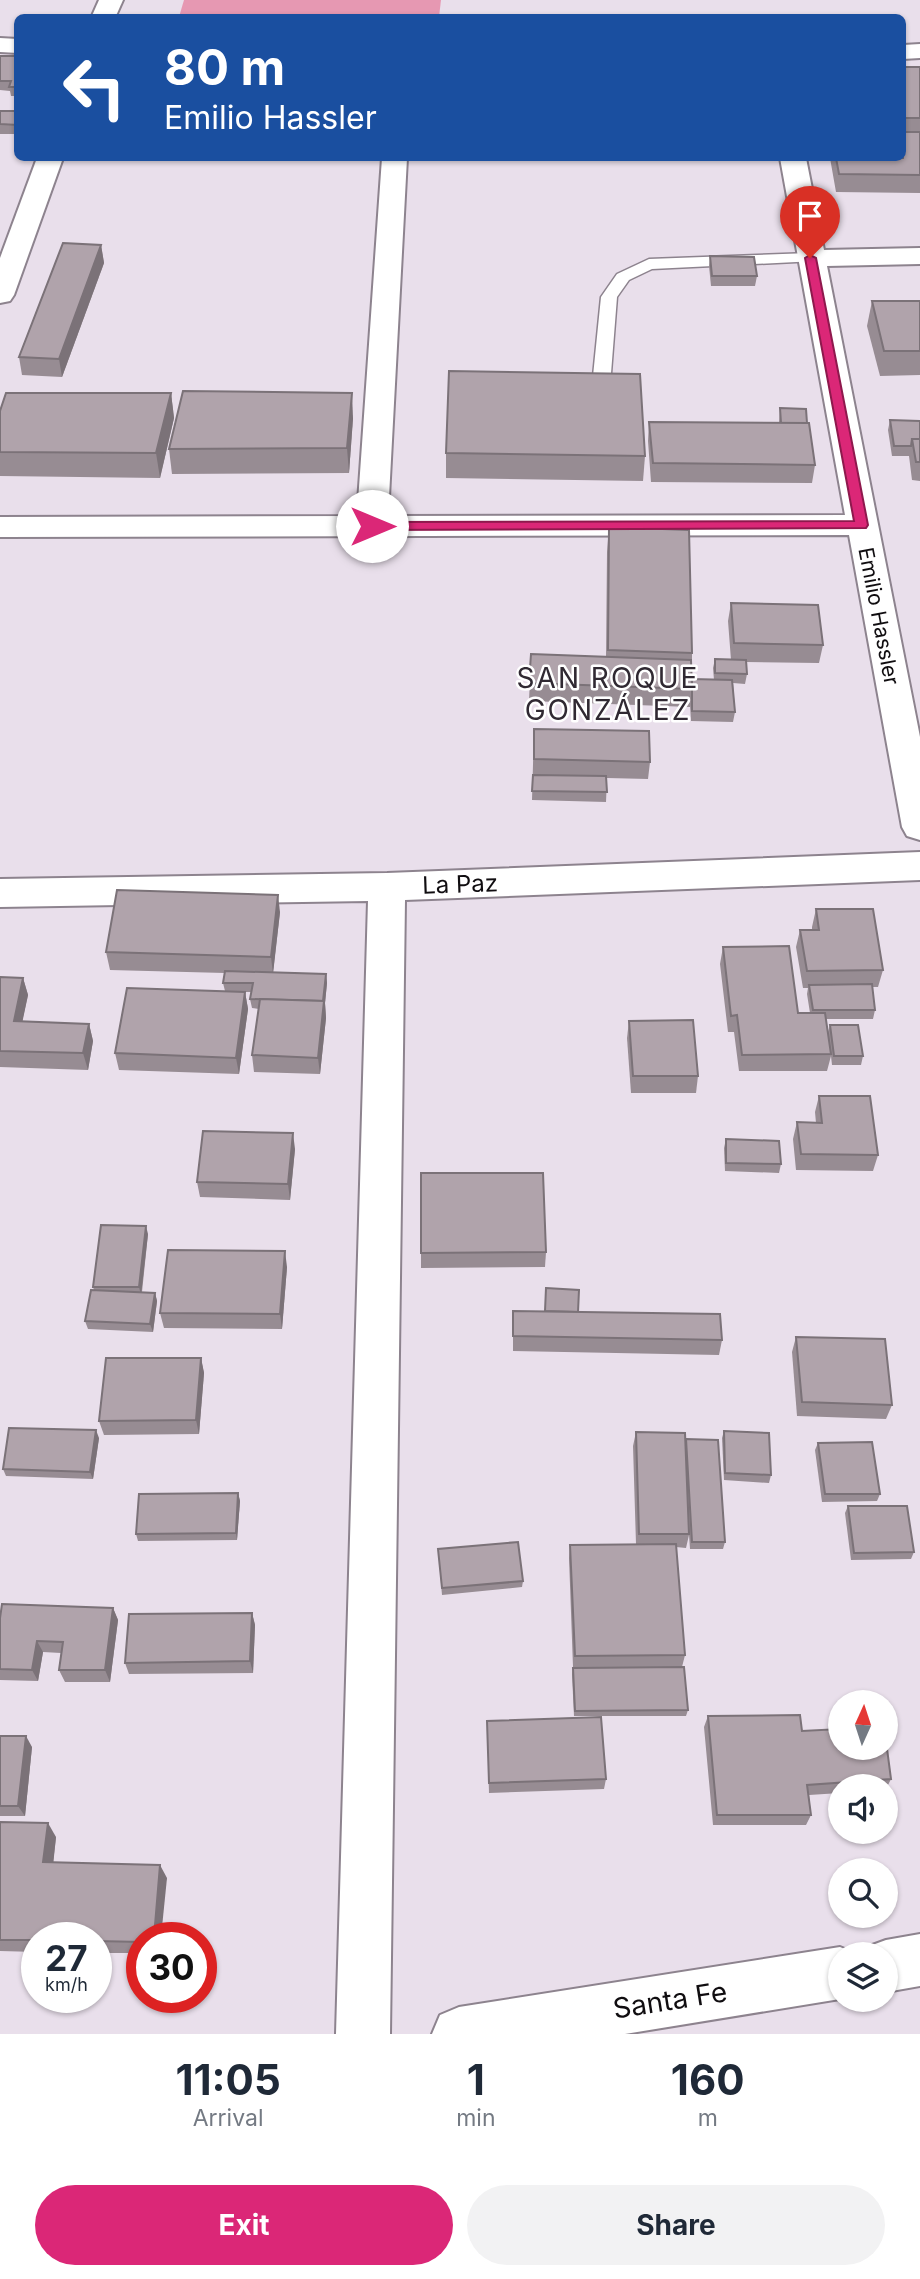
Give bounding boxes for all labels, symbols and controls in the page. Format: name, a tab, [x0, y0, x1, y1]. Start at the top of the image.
text: 80 m	[164, 38, 285, 97]
icon: left	[49, 42, 140, 133]
text: Emilio Hassler	[164, 98, 377, 137]
pin	[780, 186, 840, 258]
icon: arrive	[791, 197, 829, 235]
position arrow	[335, 489, 409, 563]
street label: Emilio Hassler	[853, 545, 905, 687]
district label: SAN ROQUE GONZÁLEZ	[517, 661, 699, 727]
street label: La Paz	[422, 868, 498, 900]
north arrow	[828, 1690, 898, 1760]
map controls	[828, 1690, 898, 2012]
button: sound	[828, 1774, 898, 1844]
button: search	[828, 1858, 898, 1928]
speed limit sign: 30	[126, 1922, 217, 2013]
text: 27	[45, 1937, 88, 1979]
button: layers	[828, 1942, 898, 2012]
text: km/h	[45, 1974, 88, 1995]
street label: Santa Fe	[611, 1974, 729, 2026]
text: 11:05	[175, 2054, 281, 2105]
text: 1	[467, 2054, 485, 2105]
text: 160	[671, 2054, 745, 2105]
text: Arrival	[193, 2104, 263, 2132]
text: min	[456, 2104, 495, 2132]
text: m	[698, 2104, 718, 2132]
button: Exit	[35, 2185, 453, 2265]
button: Share	[467, 2185, 885, 2265]

